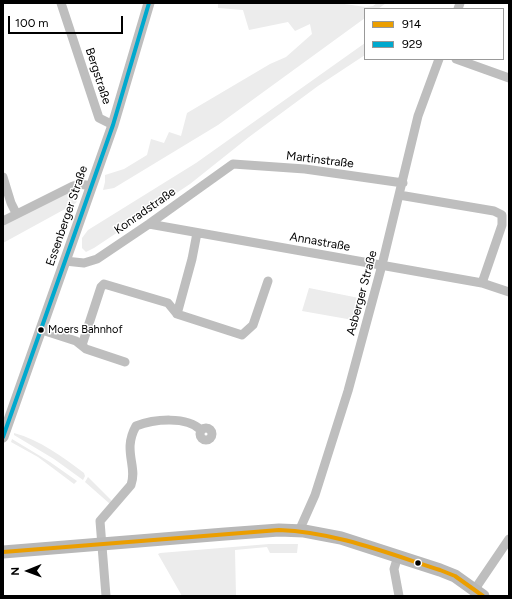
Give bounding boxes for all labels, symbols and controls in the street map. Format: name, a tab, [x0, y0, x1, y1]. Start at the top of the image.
scale bar	[10, 8, 125, 34]
legend	[364, 8, 504, 60]
text: 100 m	[15, 16, 49, 30]
text: 914	[402, 17, 421, 31]
text: 929	[402, 37, 422, 51]
street label: Bergstraße	[82, 46, 114, 106]
street label: Martinstraße	[285, 149, 355, 171]
street label: Essenberger Straße	[43, 164, 91, 268]
street label: Konradstraße	[112, 185, 178, 237]
street label: Annastraße	[289, 230, 351, 254]
street label: Asberger Straße	[344, 249, 380, 337]
place label: Moers Bahnhof	[48, 323, 122, 337]
marker: Moers Bahnhof	[36, 325, 46, 335]
north arrow	[8, 551, 48, 591]
unlabelled marker	[413, 558, 423, 568]
text: N	[9, 567, 22, 576]

